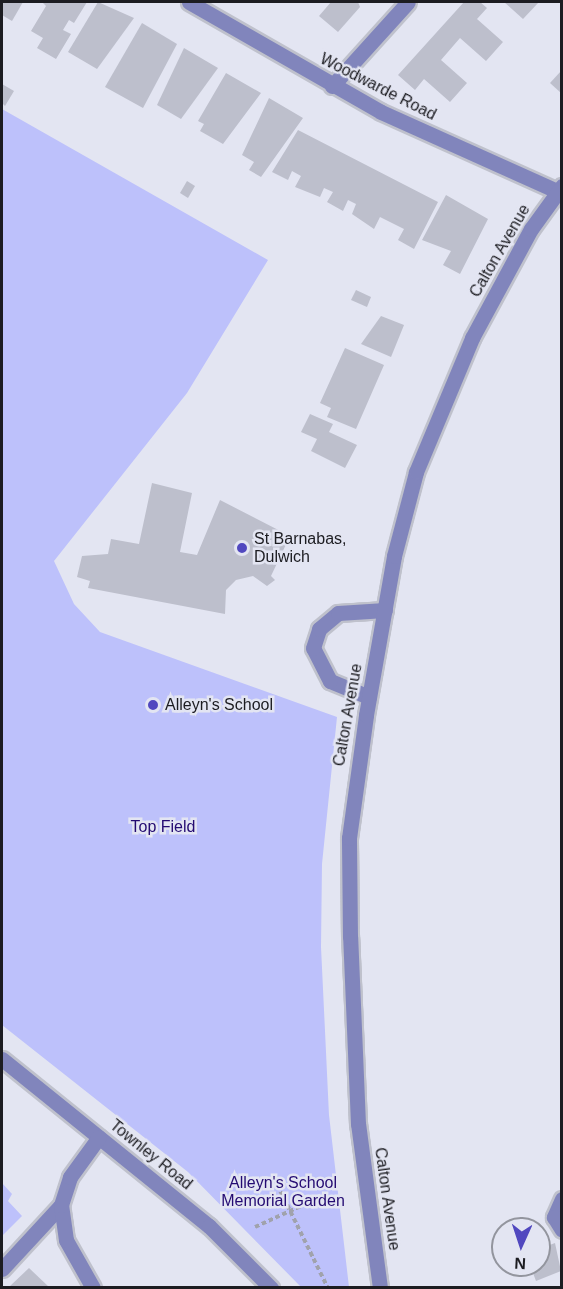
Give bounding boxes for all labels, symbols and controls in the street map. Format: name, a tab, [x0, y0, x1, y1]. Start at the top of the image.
street label: Woodwarde Road	[317, 49, 439, 125]
street label: Calton Avenue	[466, 201, 534, 301]
place label: St Barnabas, Dulwich	[254, 529, 346, 567]
marker: St Barnabas, Dulwich	[235, 541, 249, 555]
street label: Calton Avenue	[329, 662, 367, 768]
place label: Alleyn's School	[165, 695, 273, 715]
marker: Alleyn's School	[146, 698, 160, 712]
park label: Top Field	[131, 817, 195, 837]
street label: Townley Road	[106, 1116, 196, 1194]
street label: Calton Avenue	[370, 1146, 404, 1252]
park label: Alleyn's School Memorial Garden	[221, 1173, 345, 1211]
north arrow	[491, 1217, 551, 1277]
text: N	[514, 1255, 526, 1272]

